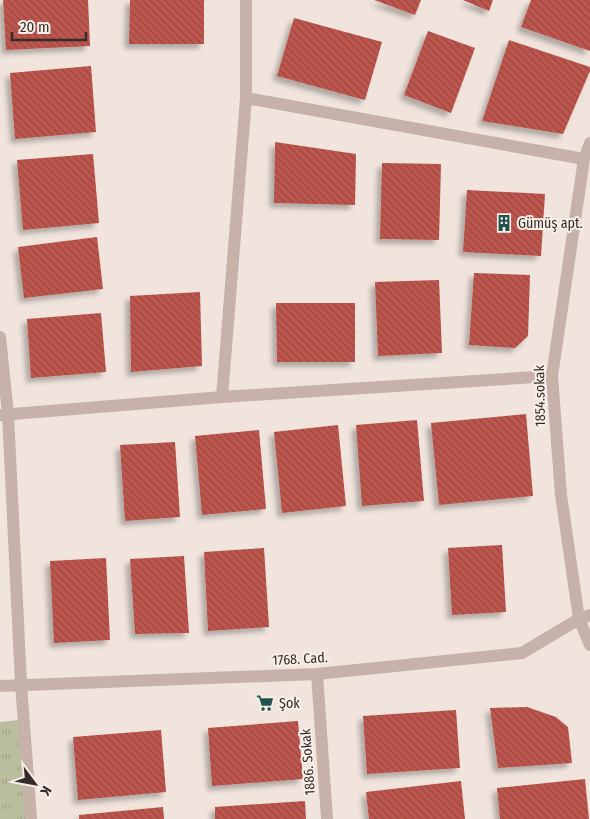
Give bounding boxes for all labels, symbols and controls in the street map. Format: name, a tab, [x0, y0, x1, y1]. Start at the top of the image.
scale bar	[12, 10, 86, 42]
text: 20 m	[20, 18, 50, 36]
building icon: Gümüş apt.	[494, 213, 514, 233]
place label: Gümüş apt.	[518, 215, 583, 232]
street label: 1854.sokak	[531, 365, 549, 427]
street label: 1768. Cad.	[272, 649, 328, 669]
supermarket icon: Şok	[255, 693, 275, 713]
place label: Şok	[279, 695, 300, 712]
street label: 1886. Sokak	[297, 728, 319, 796]
north arrow	[10, 759, 60, 809]
text: K	[36, 783, 55, 799]

